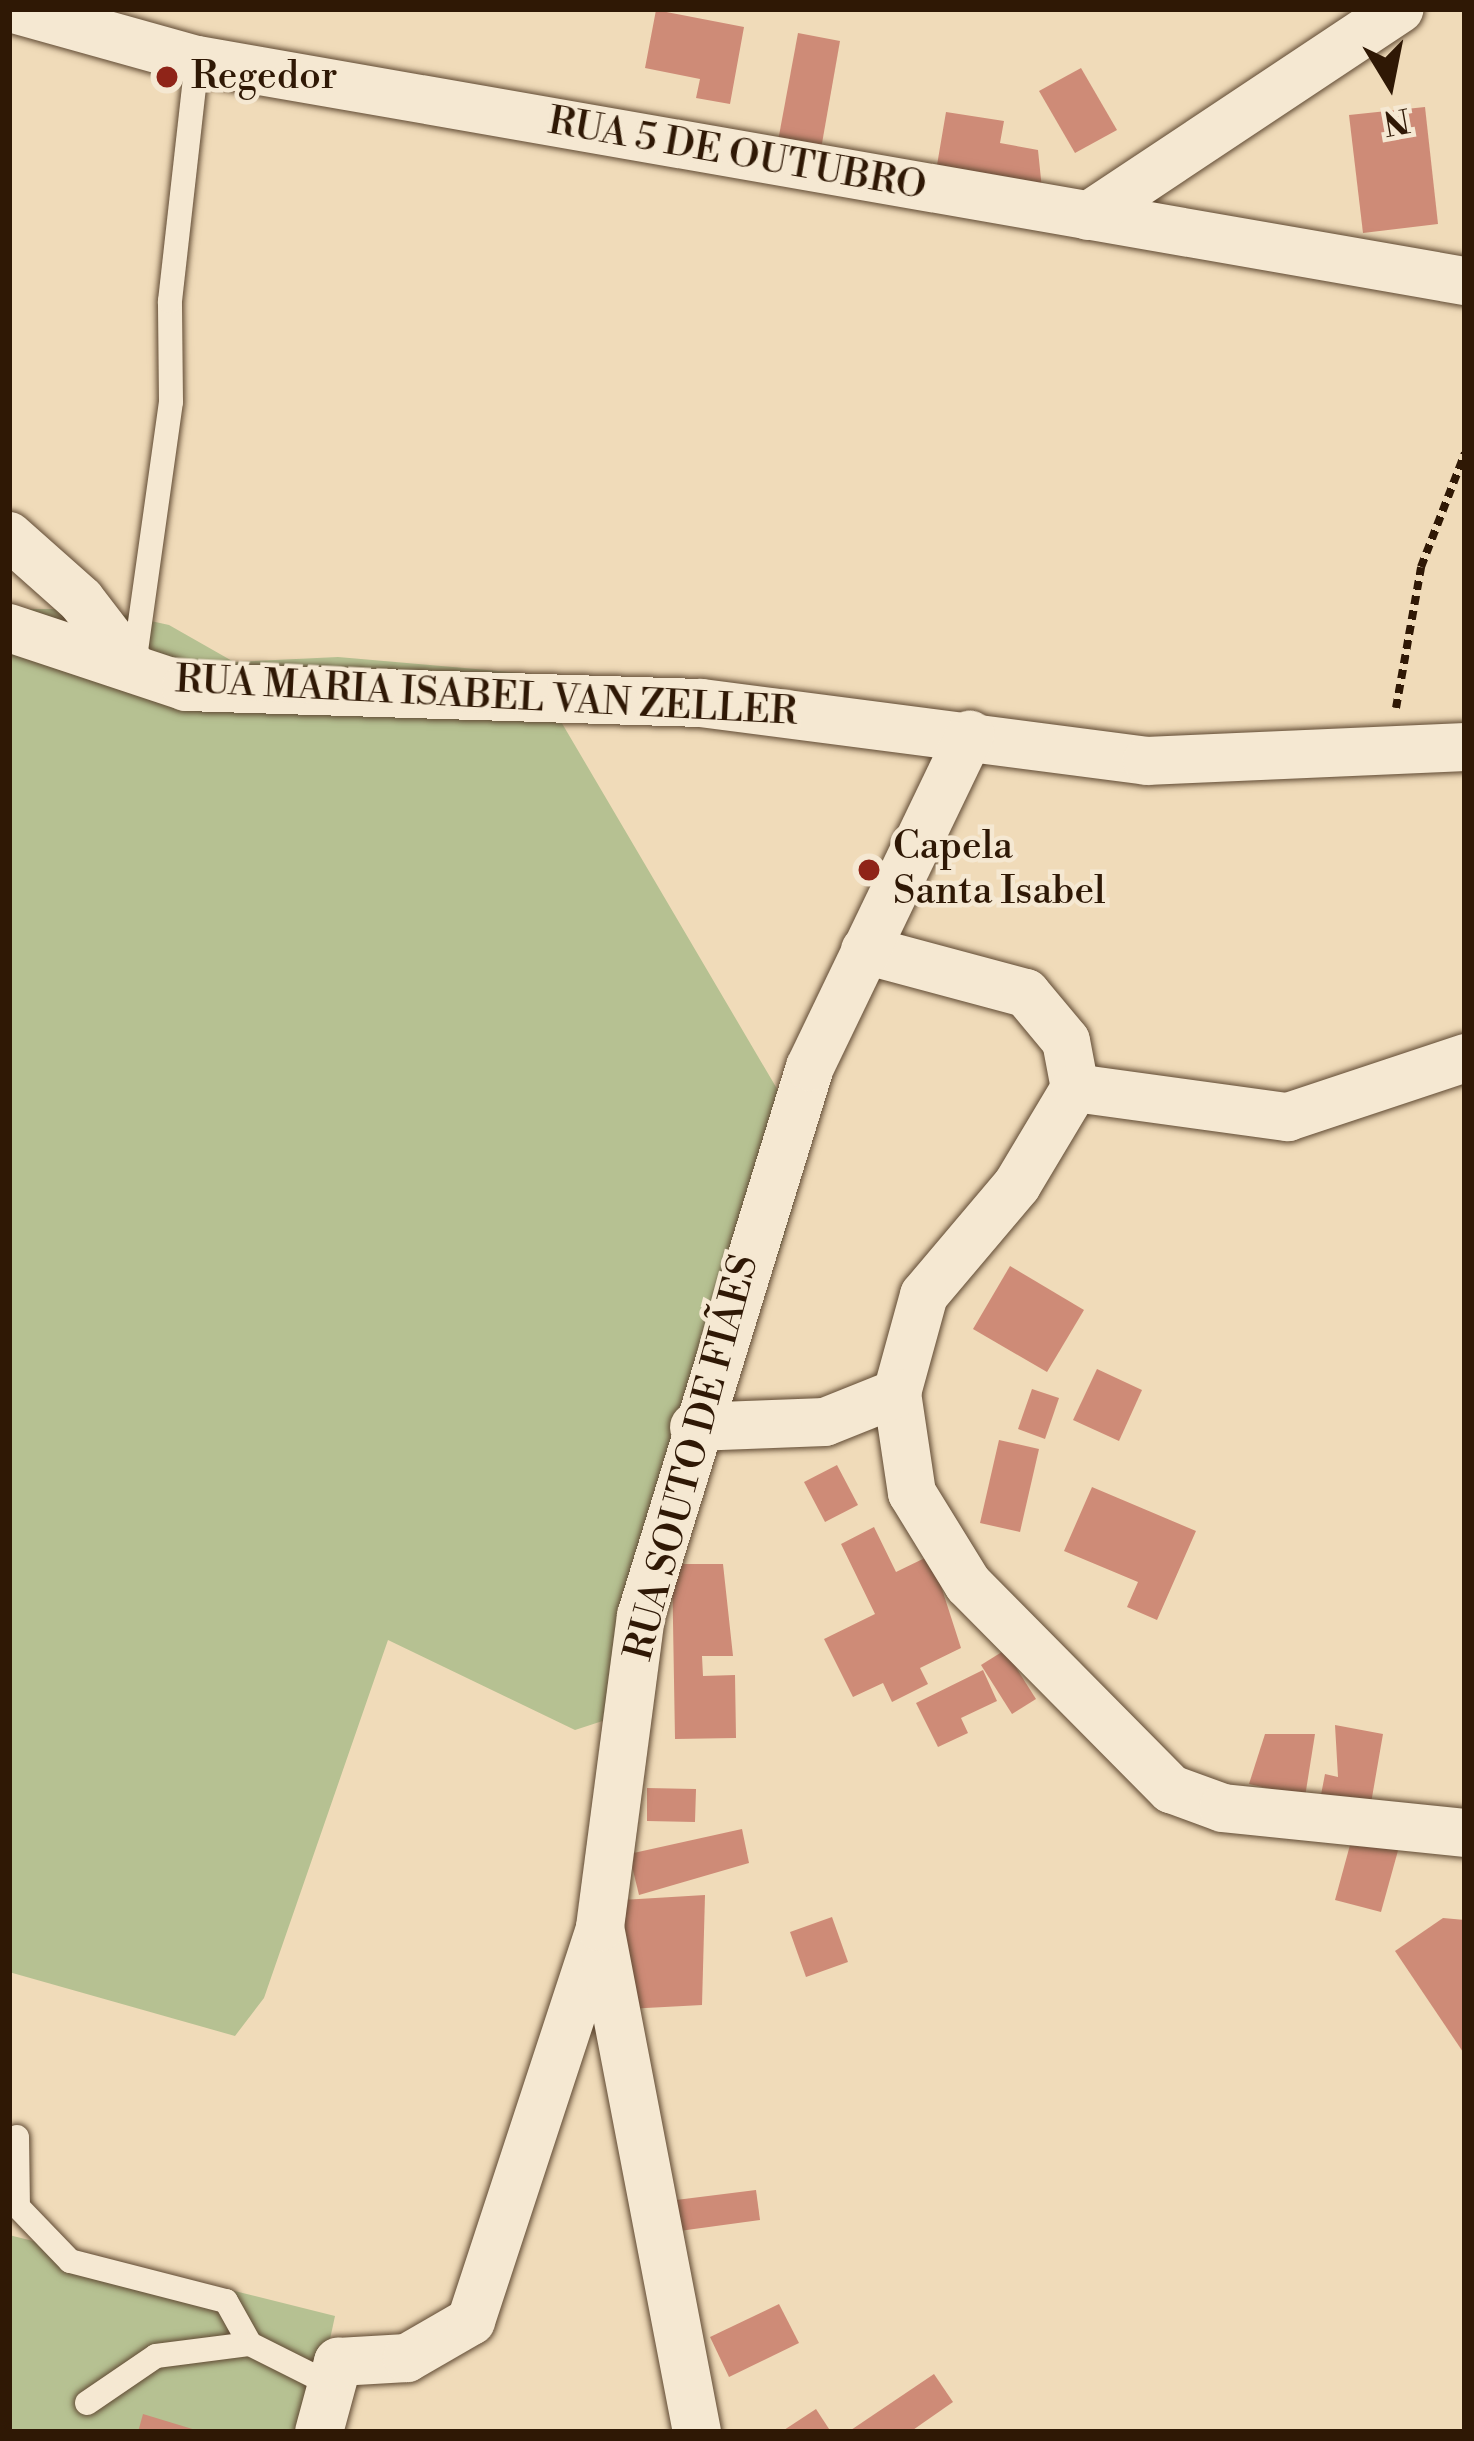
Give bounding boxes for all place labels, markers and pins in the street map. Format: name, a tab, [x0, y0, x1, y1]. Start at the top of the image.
place label: Regedor	[191, 54, 338, 100]
marker: Regedor	[154, 64, 180, 90]
place label: Capela Santa Isabel	[893, 825, 1106, 916]
marker: Capela Santa Isabel	[856, 857, 882, 883]

